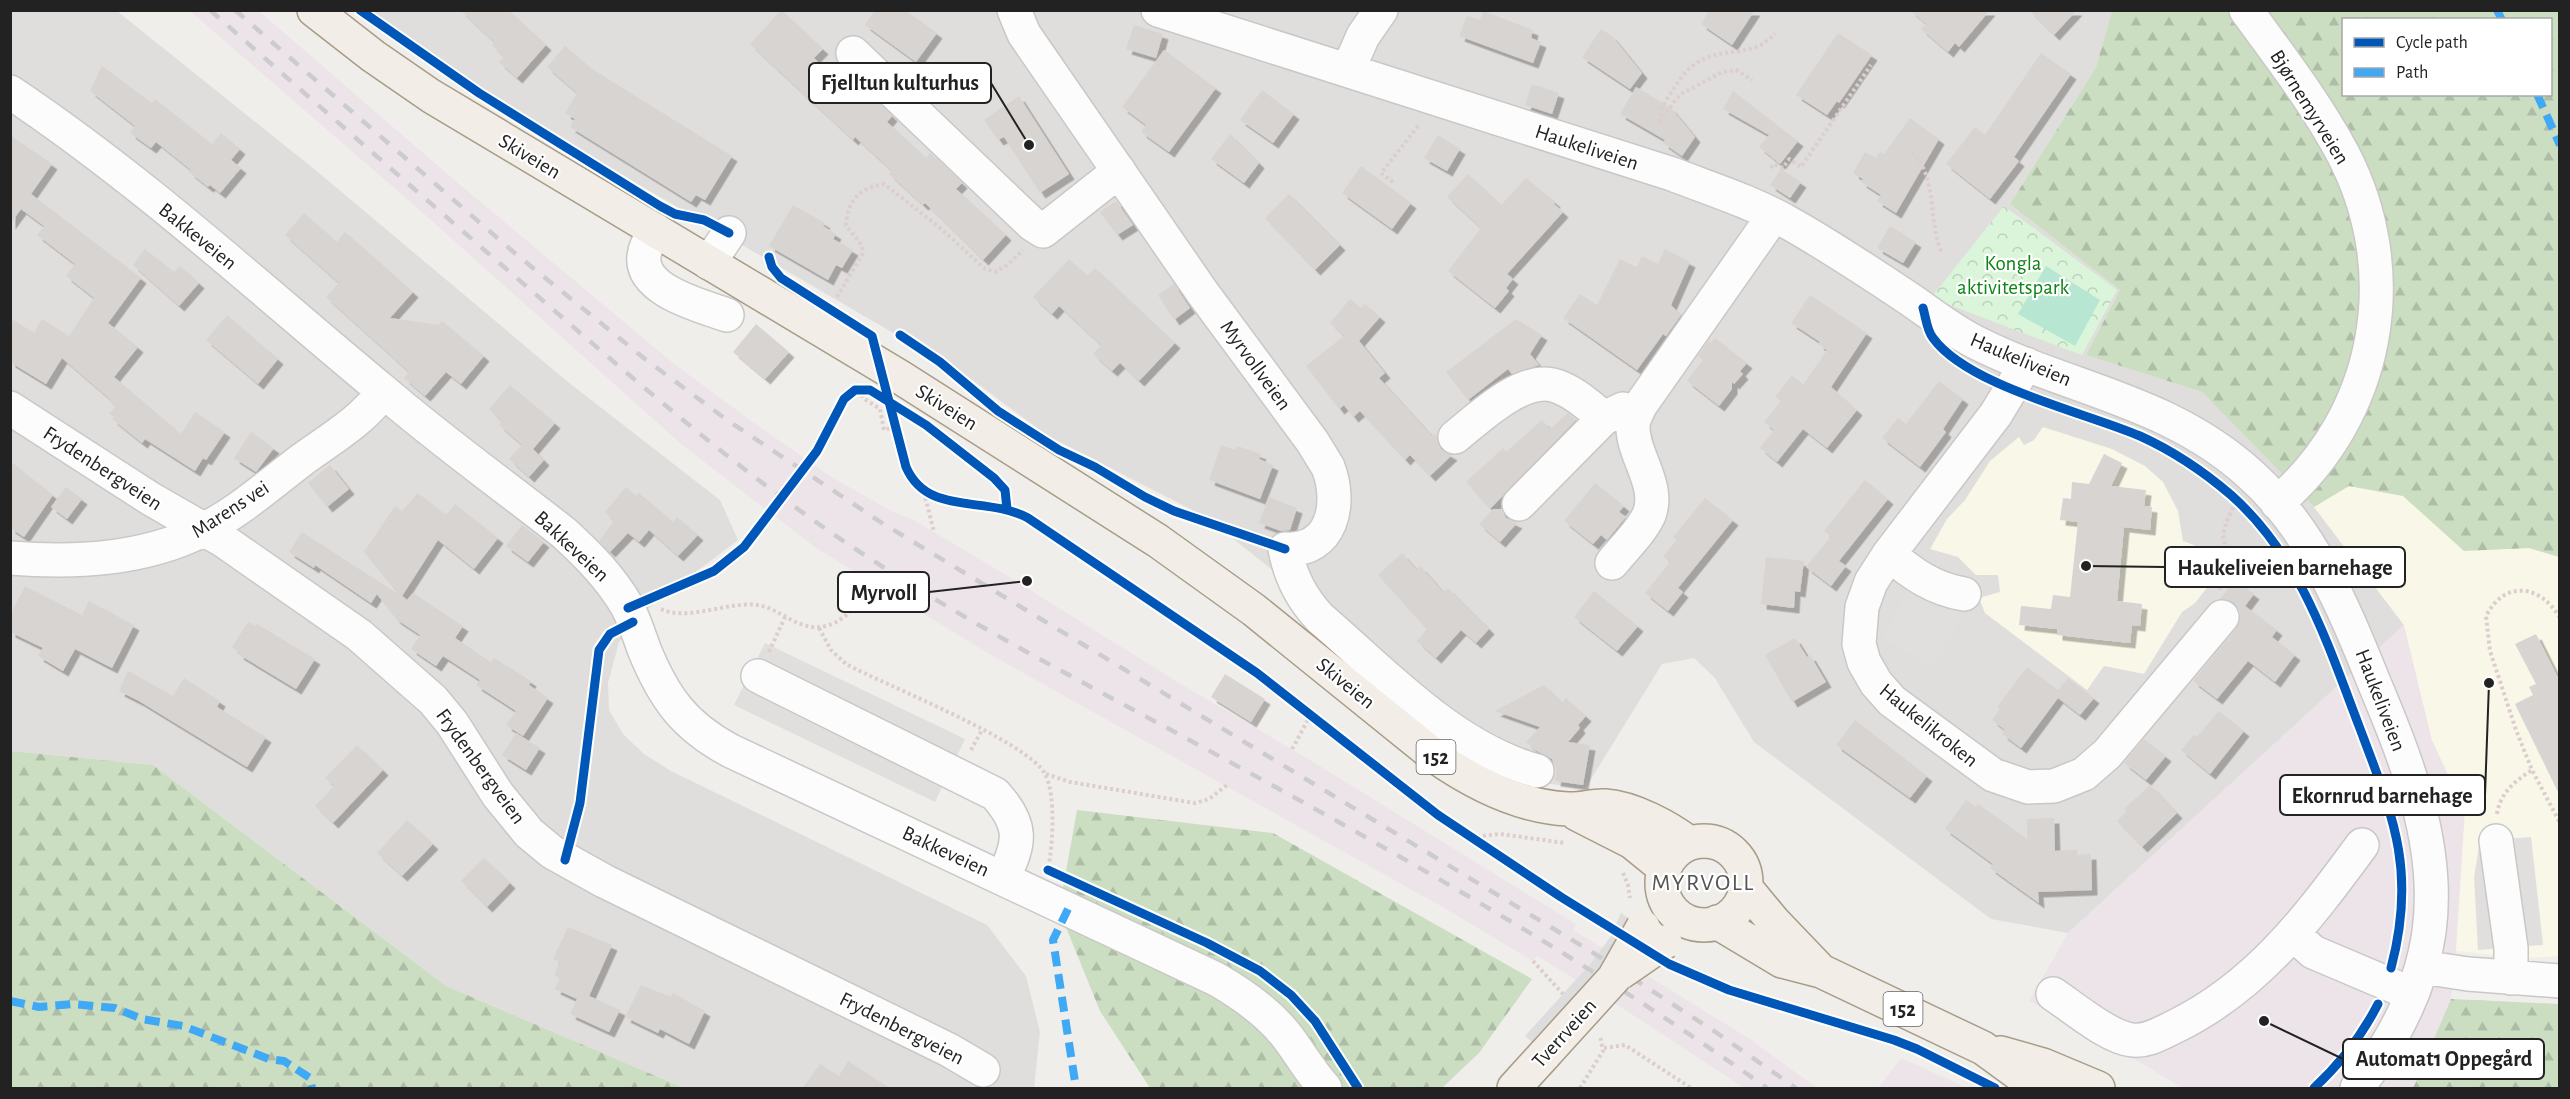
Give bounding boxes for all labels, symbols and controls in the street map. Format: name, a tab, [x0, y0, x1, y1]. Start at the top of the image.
legend	[2342, 18, 2552, 96]
text: Cycle path	[2396, 34, 2468, 52]
street label: Bjørnemyrveien	[2266, 46, 2353, 168]
callout: Fjelltun kulturhus	[809, 63, 991, 103]
text: Path	[2396, 64, 2428, 82]
text: Fjelltun kulturhus	[821, 72, 979, 95]
street label: Haukeliveien	[1533, 121, 1641, 174]
street label: Skiveien	[495, 130, 564, 183]
street label: Bakkeveien	[155, 199, 241, 274]
park label: Kongla aktivitetspark	[1957, 253, 2069, 298]
street label: Myrvollveien	[1216, 317, 1295, 414]
street label: Haukeliveien	[1967, 329, 2074, 390]
street label: Skiveien	[912, 380, 981, 434]
street label: Frydenbergveien	[40, 422, 166, 514]
street label: Marens vei	[188, 477, 273, 542]
street label: Bakkeveien	[530, 507, 613, 586]
callout: Haukeliveien barnehage	[2165, 547, 2405, 587]
text: Haukeliveien barnehage	[2177, 557, 2393, 579]
callout: Myrvoll	[838, 572, 929, 612]
text: Myrvoll	[851, 582, 917, 605]
street label: Haukeliveien	[2351, 646, 2410, 754]
street label: Skiveien	[1313, 654, 1379, 713]
street label: Haukelikroken	[1875, 679, 1982, 771]
street label: Frydenbergveien	[432, 705, 529, 828]
road number: 152	[1416, 740, 1456, 774]
callout: Ekornrud barnehage	[2280, 775, 2485, 815]
text: Ekornrud barnehage	[2291, 785, 2473, 807]
street label: Bakkeveien	[899, 822, 993, 881]
district label: MYRVOLL	[1651, 871, 1755, 895]
street label: Frydenbergveien	[836, 988, 967, 1069]
road number: 152	[1884, 992, 1922, 1026]
street label: Tverrveien	[1528, 995, 1601, 1072]
callout: Automat1 Oppegård	[2343, 1039, 2544, 1079]
text: Automat1 Oppegård	[2356, 1048, 2533, 1070]

